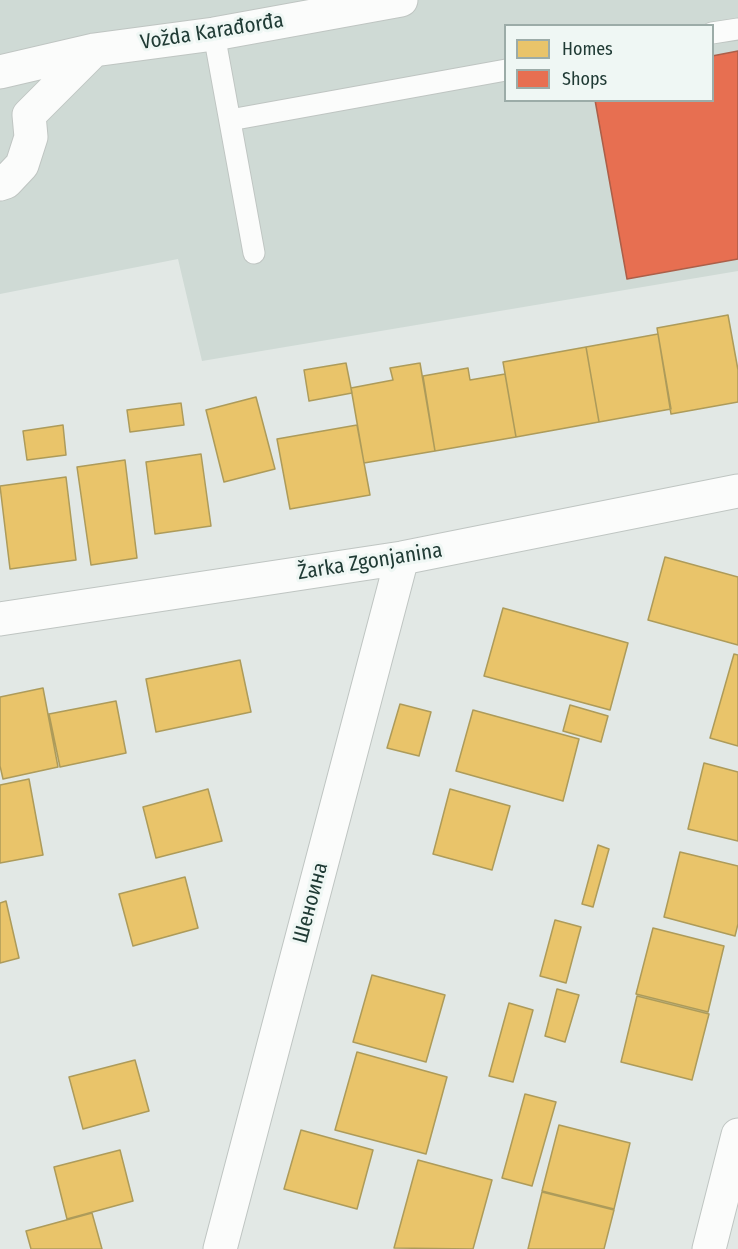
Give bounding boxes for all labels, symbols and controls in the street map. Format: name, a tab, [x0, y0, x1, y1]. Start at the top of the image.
street label: Vožda Karađorđa	[139, 8, 285, 56]
legend	[504, 24, 714, 102]
text: Homes	[562, 38, 613, 60]
text: Shops	[562, 68, 607, 90]
street label: Žarka Zgonjanina	[296, 538, 444, 586]
street label: Шеноина	[288, 860, 334, 946]

